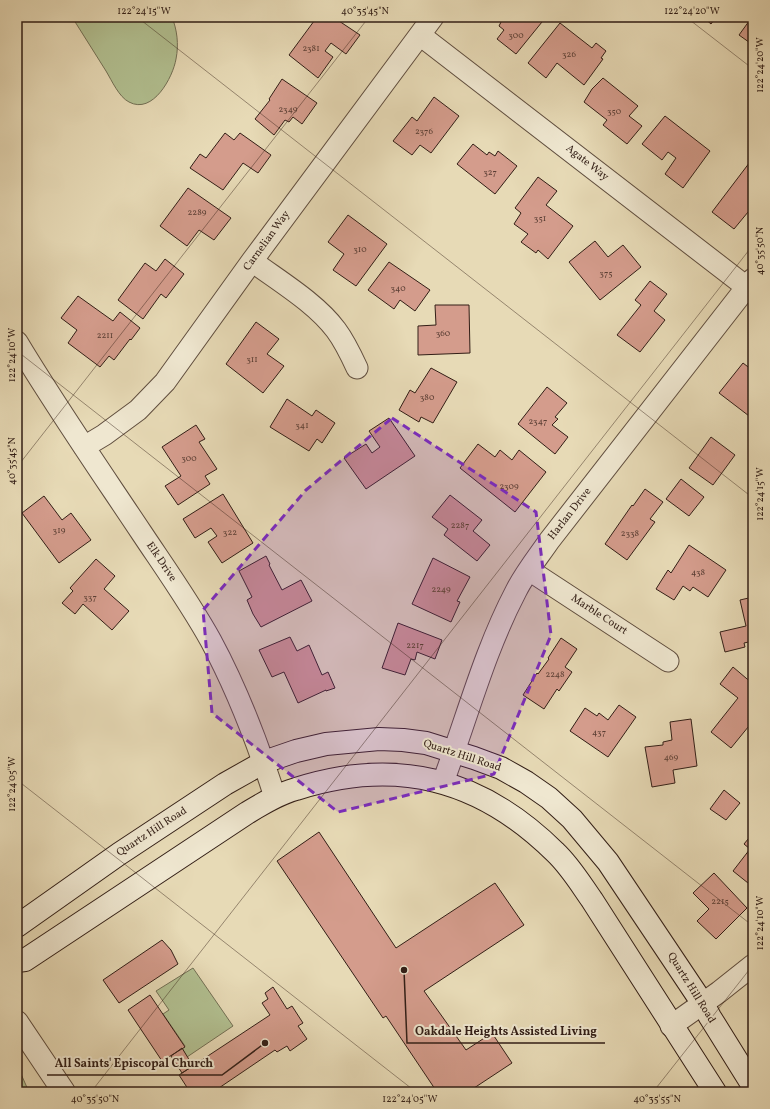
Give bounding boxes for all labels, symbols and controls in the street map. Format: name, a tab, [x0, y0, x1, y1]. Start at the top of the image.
text: 122°24'15"W	[117, 4, 171, 18]
text: 40°35'45"N	[341, 4, 389, 18]
text: 122°24'20"W	[664, 4, 720, 18]
house number: 300	[508, 29, 524, 42]
text: 122°24'20"W	[753, 37, 767, 93]
house number: 2381	[302, 42, 320, 55]
house number: 326	[562, 48, 576, 61]
house number: 2349	[279, 103, 298, 116]
house number: 350	[607, 105, 622, 118]
house number: 2376	[415, 125, 433, 138]
street label: Agate Way	[562, 141, 612, 185]
house number: 327	[483, 166, 497, 179]
house number: 2289	[188, 206, 207, 219]
street label: Carnelian Way	[240, 208, 294, 274]
house number: 351	[534, 212, 546, 225]
text: 40°35'50"N	[753, 226, 767, 275]
house number: 310	[353, 243, 367, 256]
house number: 375	[599, 267, 613, 280]
house number: 340	[390, 282, 406, 295]
house number: 360	[436, 327, 451, 340]
text: 122°24'10"W	[5, 328, 19, 382]
house number: 2211	[97, 329, 113, 342]
house number: 311	[246, 353, 258, 366]
house number: 380	[420, 391, 435, 404]
house number: 2347	[529, 415, 547, 428]
house number: 341	[295, 419, 309, 432]
text: 40°35'45"N	[5, 437, 19, 485]
house number: 300	[181, 452, 197, 465]
text: 122°24'15"W	[753, 467, 767, 521]
house number: 2309	[499, 480, 519, 493]
street label: Harlan Drive	[545, 485, 595, 543]
house number: 2287	[451, 519, 469, 532]
house number: 319	[53, 524, 66, 537]
house number: 322	[223, 526, 237, 539]
house number: 2338	[621, 527, 640, 540]
street label: Elk Drive	[142, 539, 180, 585]
house number: 438	[691, 566, 706, 579]
house number: 2249	[431, 583, 451, 596]
house number: 337	[83, 591, 97, 604]
street label: Marble Court	[568, 591, 630, 639]
house number: 2217	[406, 639, 424, 652]
house number: 2248	[545, 668, 565, 681]
house number: 437	[592, 726, 606, 739]
street label: Quartz Hill Road	[421, 736, 503, 776]
house number: 469	[664, 751, 679, 764]
text: 122°24'05"W	[5, 756, 19, 812]
street label: Quartz Hill Road	[114, 804, 190, 860]
house number: 2215	[711, 895, 729, 908]
text: 122°24'10"W	[753, 896, 767, 950]
street label: Quartz Hill Road	[663, 950, 719, 1026]
callout: Oakdale Heights Assisted Living	[407, 1019, 605, 1043]
text: Oakdale Heights Assisted Living	[415, 1024, 597, 1040]
callout: All Saints' Episcopal Church	[47, 1051, 222, 1075]
text: All Saints' Episcopal Church	[55, 1056, 213, 1072]
text: 40°35'50"N	[71, 1092, 120, 1106]
text: 122°24'05"W	[382, 1092, 438, 1106]
text: 40°35'55"N	[633, 1092, 681, 1106]

